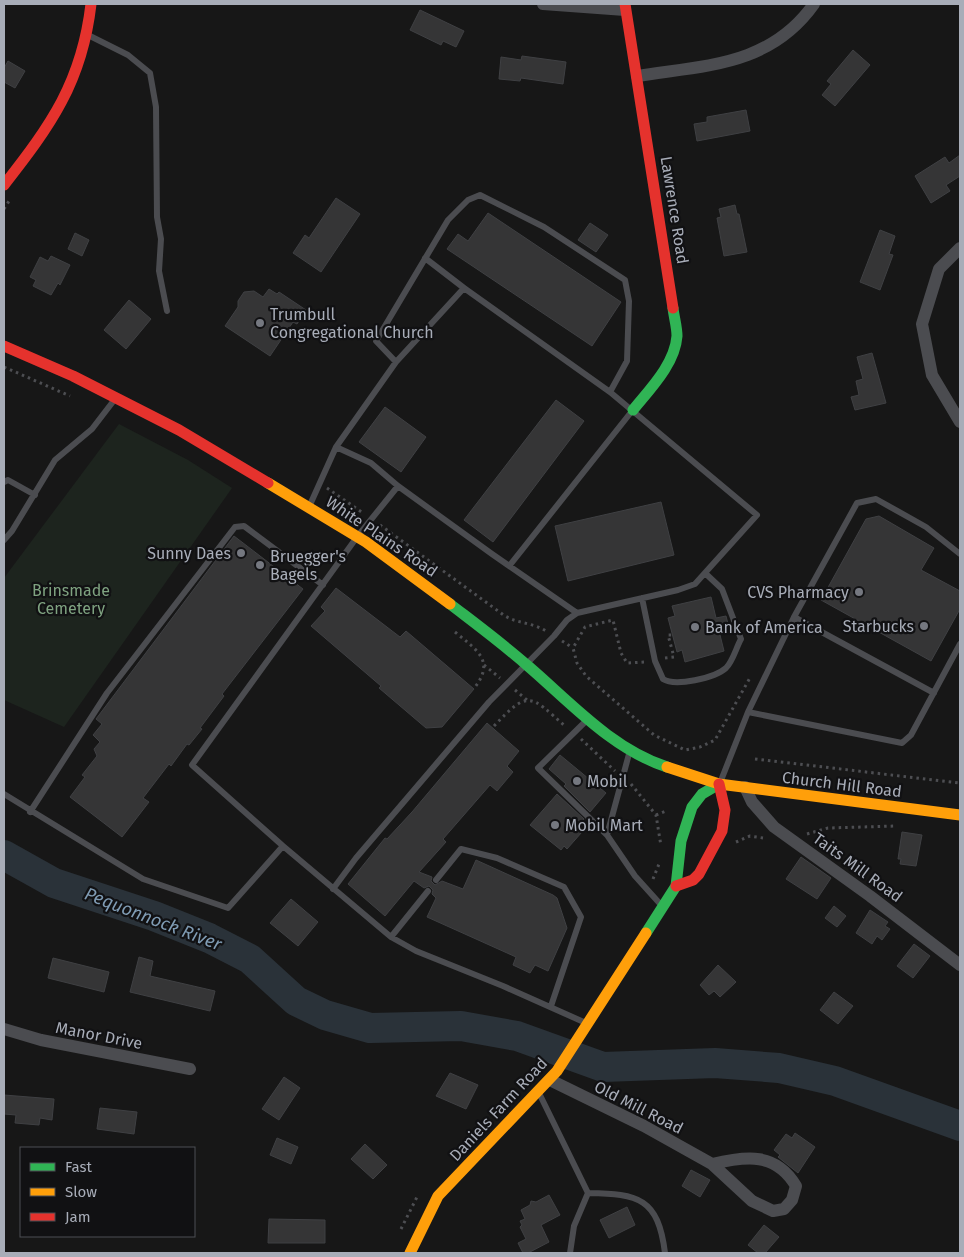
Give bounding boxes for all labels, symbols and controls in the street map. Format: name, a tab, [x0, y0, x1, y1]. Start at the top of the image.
street label: Lawrence Road	[657, 155, 692, 265]
place label: Trumbull Congregational Church	[270, 305, 434, 342]
marker: Trumbull Congregational Church	[254, 317, 266, 329]
street label: White Plains Road	[322, 492, 441, 581]
place label: Sunny Daes	[147, 544, 231, 563]
marker: Sunny Daes	[235, 547, 247, 559]
place label: Bruegger's Bagels	[270, 547, 346, 584]
marker: Bruegger's Bagels	[254, 559, 266, 571]
park label: Brinsmade Cemetery	[32, 581, 110, 618]
place label: CVS Pharmacy	[747, 583, 849, 602]
marker: CVS Pharmacy	[853, 586, 865, 598]
place label: Starbucks	[843, 617, 914, 636]
place label: Bank of America	[705, 618, 823, 637]
marker: Starbucks	[918, 620, 930, 632]
marker: Bank of America	[689, 621, 701, 633]
street label: Church Hill Road	[781, 768, 903, 801]
place label: Mobil	[587, 772, 628, 791]
marker: Mobil	[571, 775, 583, 787]
place label: Mobil Mart	[565, 816, 643, 835]
marker: Mobil Mart	[549, 819, 561, 831]
street label: Taits Mill Road	[809, 829, 906, 906]
water label: Pequonnock River	[81, 883, 226, 956]
street label: Manor Drive	[54, 1018, 144, 1053]
street label: Daniels Farm Road	[446, 1054, 551, 1165]
street label: Old Mill Road	[591, 1077, 686, 1138]
legend	[20, 1147, 195, 1237]
text: Fast	[65, 1158, 92, 1176]
text: Slow	[65, 1183, 97, 1201]
text: Jam	[65, 1208, 91, 1226]

